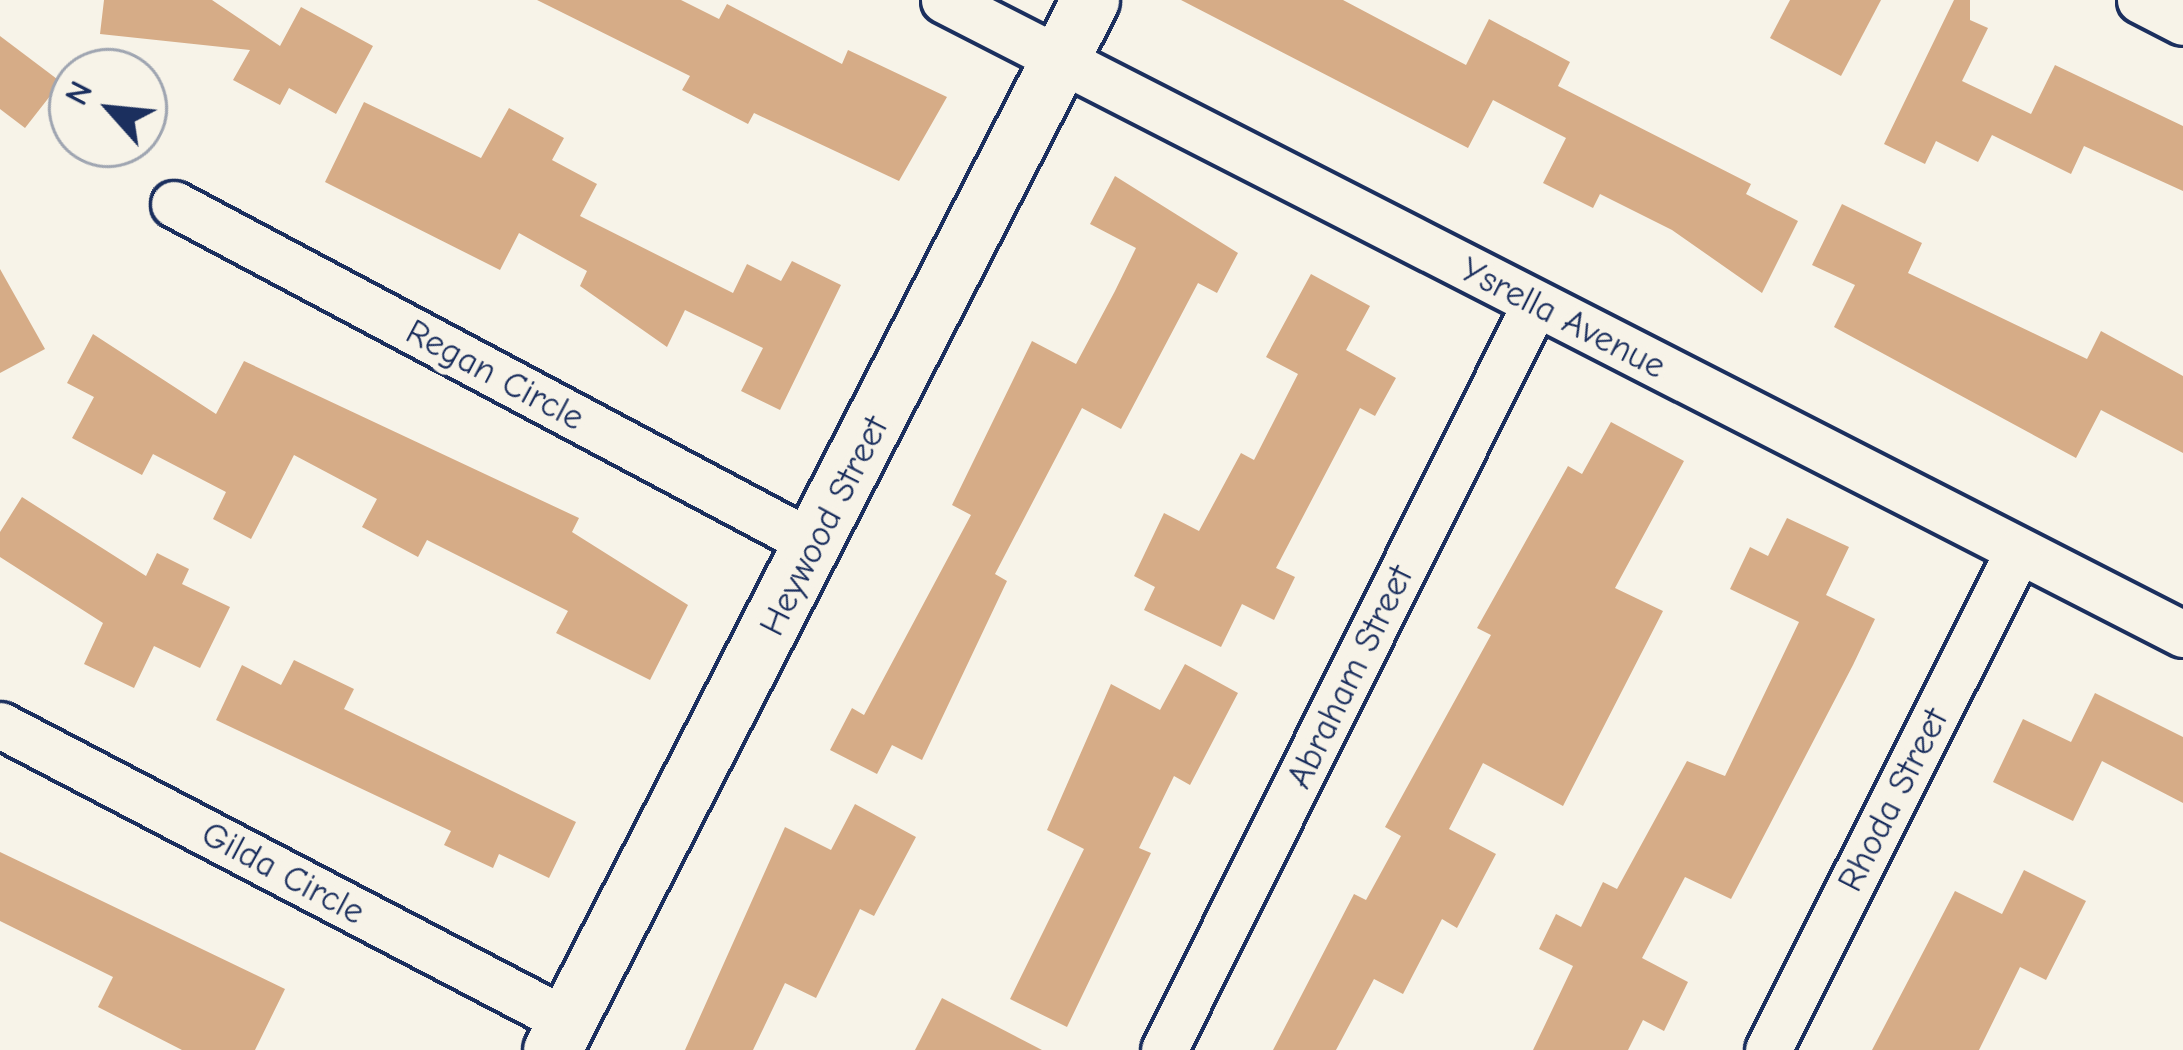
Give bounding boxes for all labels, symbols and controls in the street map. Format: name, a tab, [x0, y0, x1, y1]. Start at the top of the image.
north arrow	[48, 48, 168, 168]
text: N	[57, 75, 100, 111]
street label: Ysrella Avenue	[1453, 248, 1673, 388]
street label: Regan Circle	[399, 310, 591, 440]
street label: Heywood Street	[750, 409, 898, 643]
street label: Abraham Street	[1278, 559, 1422, 795]
street label: Rhoda Street	[1828, 701, 1958, 899]
street label: Gilda Circle	[194, 812, 372, 934]

